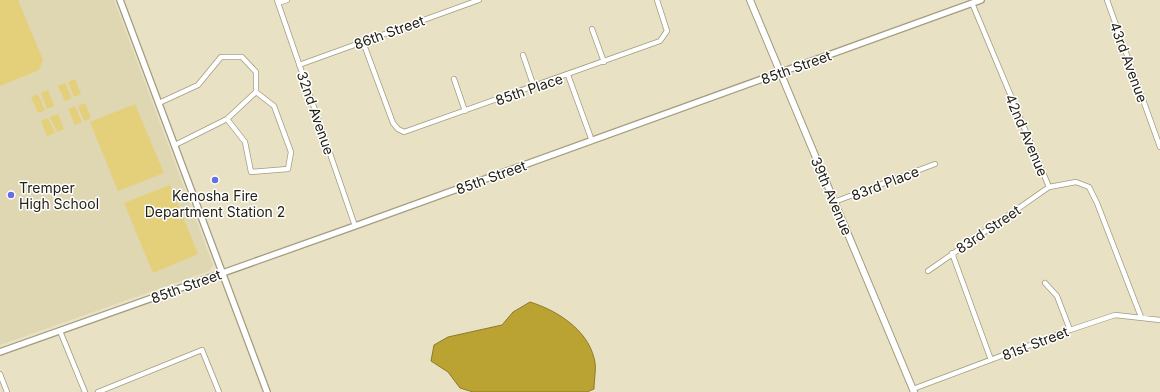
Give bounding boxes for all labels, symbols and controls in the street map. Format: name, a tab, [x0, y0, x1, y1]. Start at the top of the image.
street label: 86th Street	[351, 11, 427, 53]
street label: 43rd Avenue	[1107, 19, 1151, 105]
street label: 85th Street	[759, 46, 834, 88]
street label: 32nd Avenue	[294, 69, 338, 157]
street label: 85th Place	[493, 70, 565, 108]
street label: 42nd Avenue	[1002, 91, 1052, 179]
street label: 39th Avenue	[808, 154, 856, 238]
street label: 85th Street	[454, 156, 529, 198]
street label: 83rd Place	[849, 162, 921, 204]
marker: Kenosha Fire Department Station 2	[210, 175, 220, 185]
place label: Tremper High School	[19, 179, 99, 212]
place label: Kenosha Fire Department Station 2	[145, 187, 285, 220]
marker: Tremper High School	[6, 190, 16, 200]
street label: 83rd Street	[952, 201, 1024, 257]
street label: 85th Street	[149, 265, 224, 307]
street label: 81st Street	[999, 322, 1071, 363]

